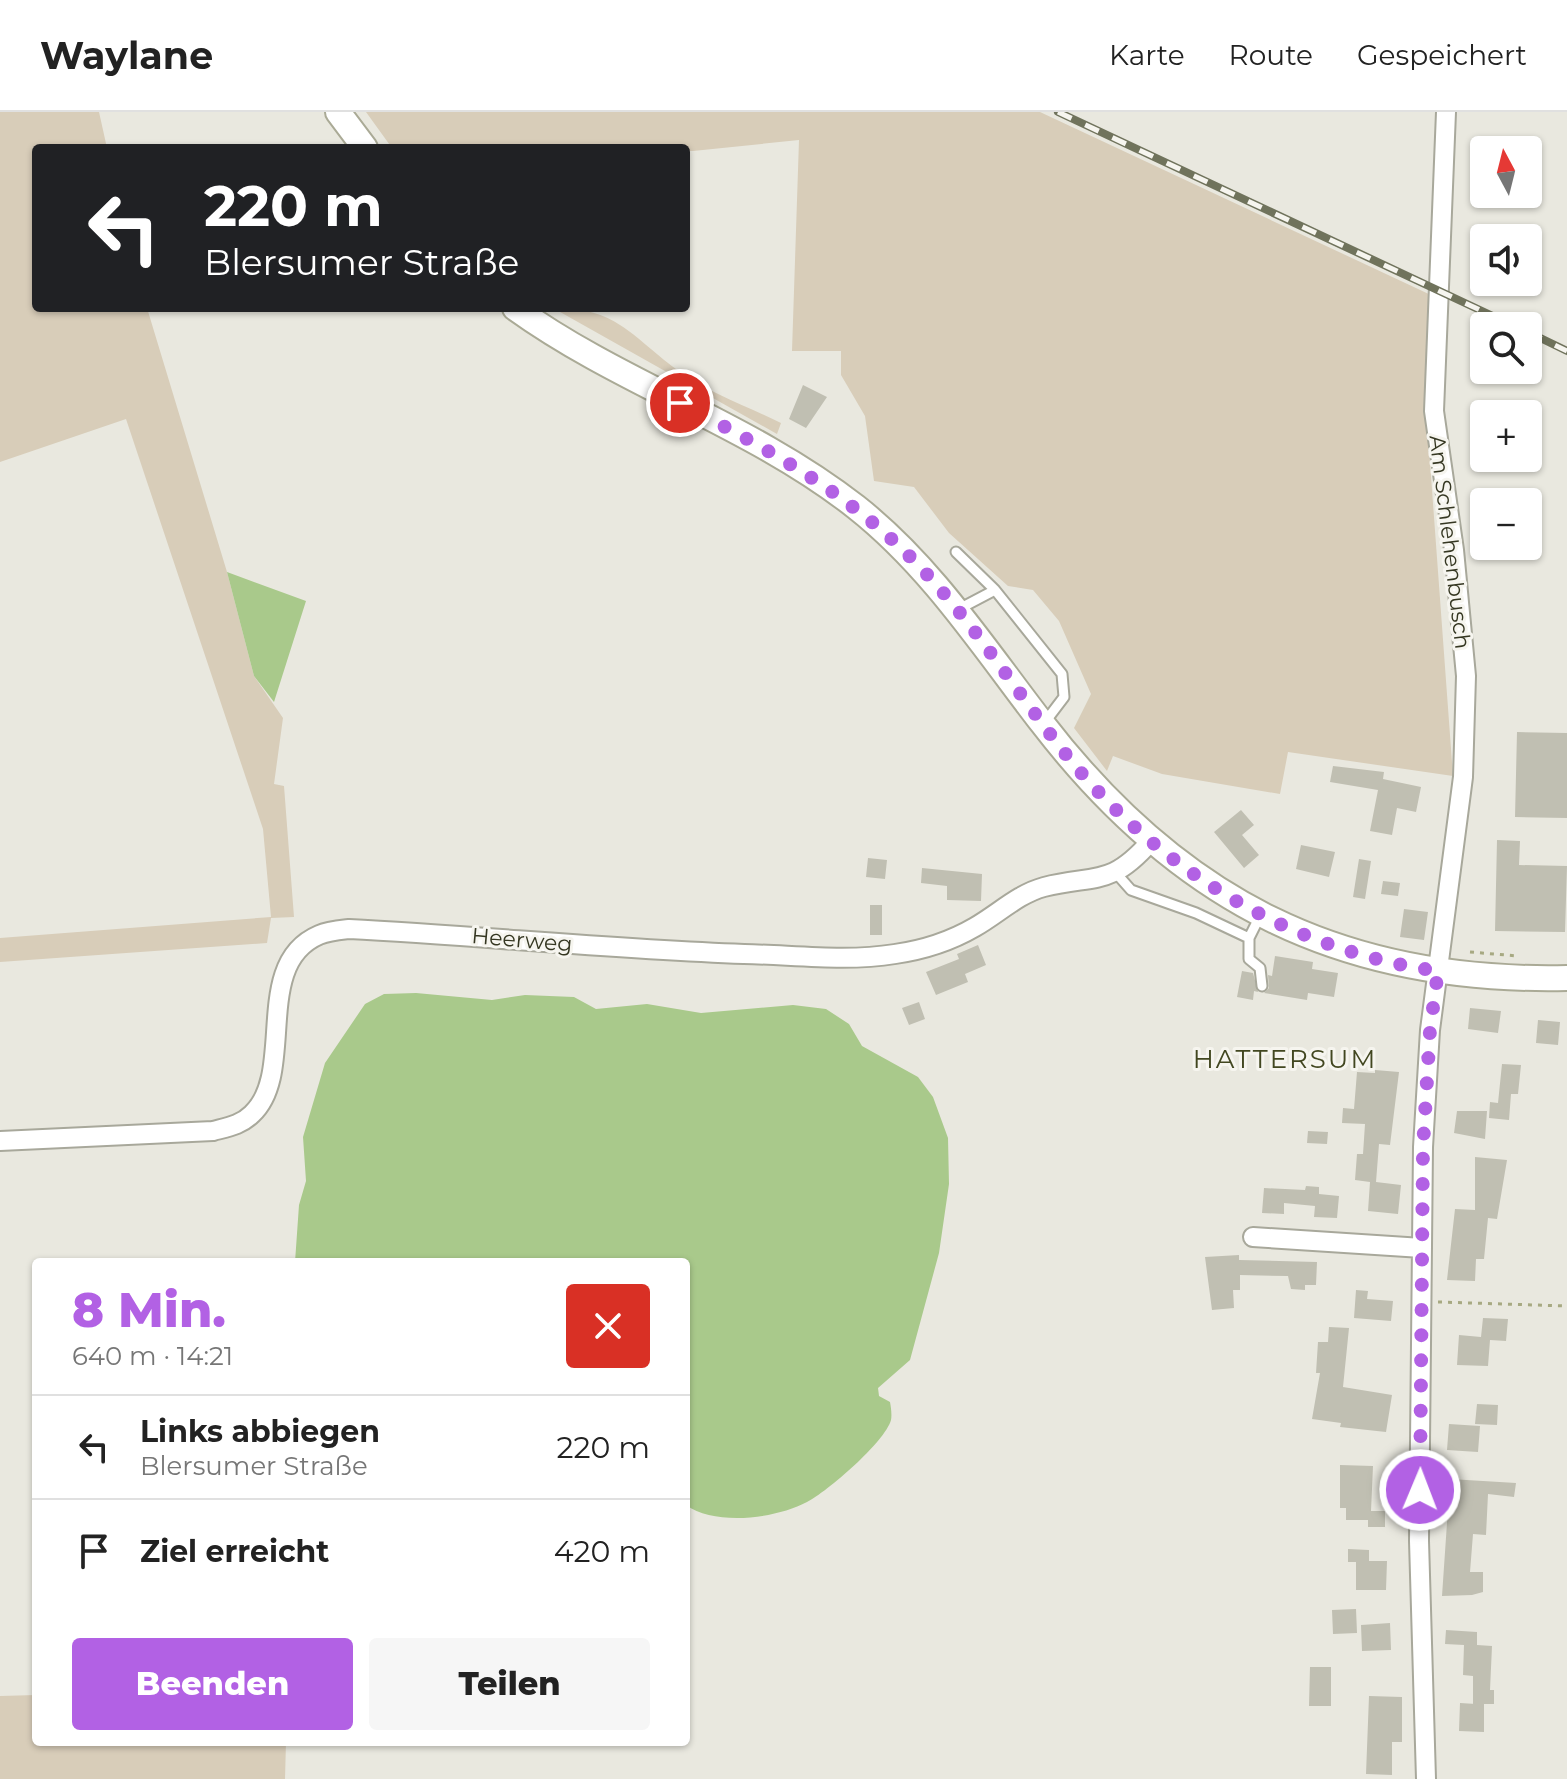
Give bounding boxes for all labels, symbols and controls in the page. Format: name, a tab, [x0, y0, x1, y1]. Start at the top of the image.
text: Waylane	[40, 32, 213, 79]
text: Karte	[1109, 38, 1185, 72]
text: Route	[1229, 38, 1313, 72]
text: Gespeichert	[1357, 38, 1527, 72]
north arrow	[1470, 136, 1542, 208]
map controls	[1470, 136, 1542, 560]
text: 220 m	[204, 172, 383, 240]
icon: left	[72, 176, 176, 280]
button: sound	[1470, 224, 1542, 296]
text: Blersumer Straße	[204, 240, 519, 284]
button: search	[1470, 312, 1542, 384]
pin	[646, 369, 714, 437]
icon: arrive	[658, 381, 702, 425]
button: +	[1470, 400, 1542, 472]
street label: Am Schlehenbusch	[1423, 434, 1477, 650]
button: −	[1470, 488, 1542, 560]
street label: Heerweg	[471, 922, 573, 958]
district label: HATTERSUM	[1193, 1043, 1377, 1075]
text: 8 Min.	[72, 1281, 226, 1339]
button: close	[566, 1284, 650, 1368]
text: 640 m · 14:21	[72, 1340, 233, 1372]
text: Links abbiegen	[140, 1413, 380, 1450]
icon: left	[72, 1425, 116, 1469]
text: 220 m	[556, 1429, 650, 1466]
position arrow	[1378, 1448, 1462, 1532]
text: Blersumer Straße	[140, 1450, 368, 1482]
icon: arrive	[72, 1529, 116, 1573]
text: Ziel erreicht	[140, 1533, 329, 1570]
text: 420 m	[554, 1533, 650, 1570]
button: Beenden	[72, 1638, 353, 1730]
button: Teilen	[369, 1638, 650, 1730]

